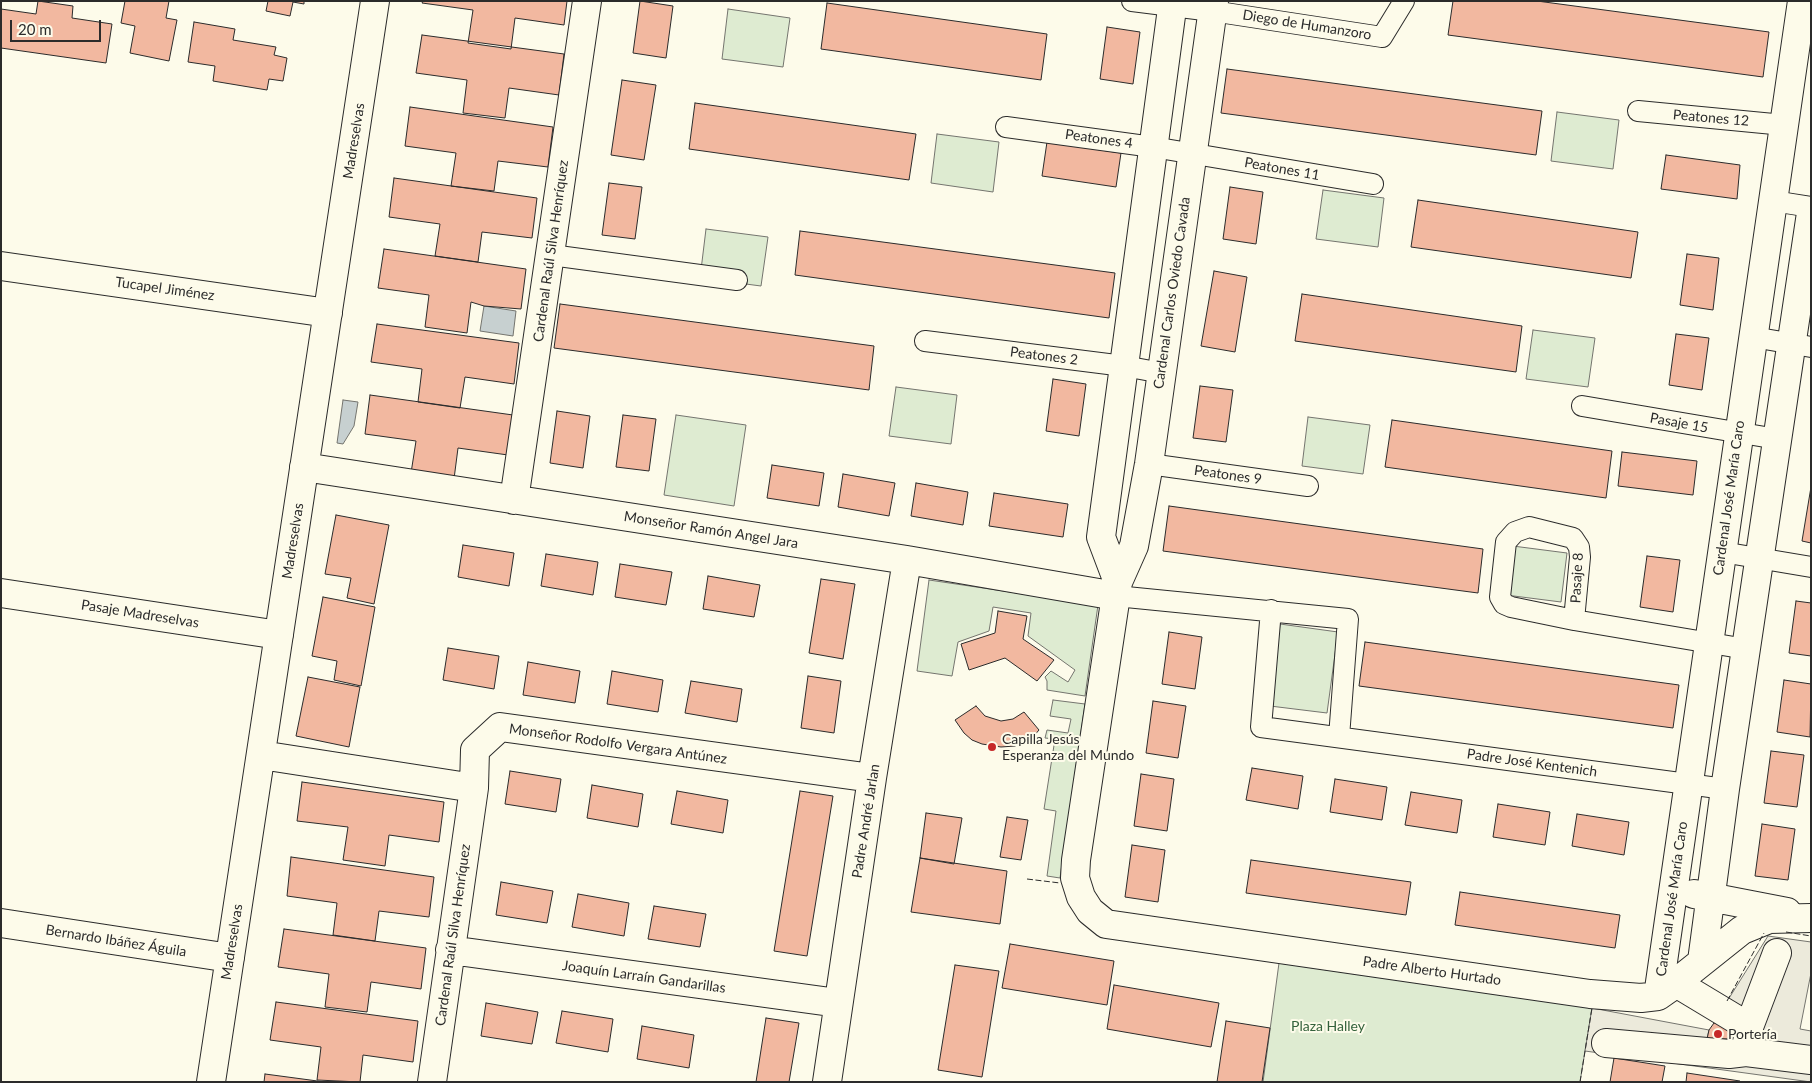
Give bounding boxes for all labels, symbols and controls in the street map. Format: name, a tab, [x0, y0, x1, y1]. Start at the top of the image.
street label: Diego de Humanzoro	[1241, 7, 1373, 43]
scale bar	[12, 10, 104, 42]
text: 20 m	[18, 20, 52, 38]
street label: Madreselvas	[340, 102, 368, 180]
street label: Peatones 12	[1672, 106, 1750, 130]
street label: Peatones 4	[1064, 126, 1134, 152]
street label: Peatones 11	[1243, 154, 1321, 184]
street label: Cardenal Raúl Silva Henríquez	[530, 159, 572, 343]
street label: Cardenal Carlos Oviedo Cavada	[1150, 196, 1194, 390]
street label: Tucapel Jiménez	[114, 274, 216, 304]
street label: Peatones 2	[1009, 344, 1079, 368]
street label: Pasaje 15	[1649, 410, 1709, 436]
street label: Cardenal José María Caro	[1710, 419, 1748, 577]
street label: Peatones 9	[1193, 462, 1263, 488]
street label: Madreselvas	[279, 502, 307, 580]
street label: Monseñor Ramón Angel Jara	[623, 508, 799, 552]
street label: Pasaje 8	[1567, 552, 1587, 604]
street label: Pasaje Madreselvas	[80, 596, 200, 632]
street label: Monseñor Rodolfo Vergara Antúnez	[508, 720, 728, 768]
place label: Capilla Jesús Esperanza del Mundo	[1002, 731, 1134, 764]
marker: Capilla Jesús Esperanza del Mundo	[986, 741, 998, 753]
street label: Padre José Kentenich	[1466, 746, 1598, 780]
street label: Padre André Jarlan	[849, 763, 883, 879]
street label: Cardenal José María Caro	[1653, 820, 1691, 978]
street label: Cardenal Raúl Silva Henríquez	[432, 843, 474, 1027]
street label: Madreselvas	[218, 903, 246, 981]
street label: Bernardo Ibáñez Águila	[44, 922, 188, 960]
street label: Padre Alberto Hurtado	[1362, 953, 1502, 989]
street label: Joaquín Larraín Gandarillas	[561, 957, 727, 997]
park label: Plaza Halley	[1291, 1018, 1365, 1034]
place label: Portería	[1728, 1026, 1777, 1042]
marker: Portería	[1712, 1028, 1724, 1040]

